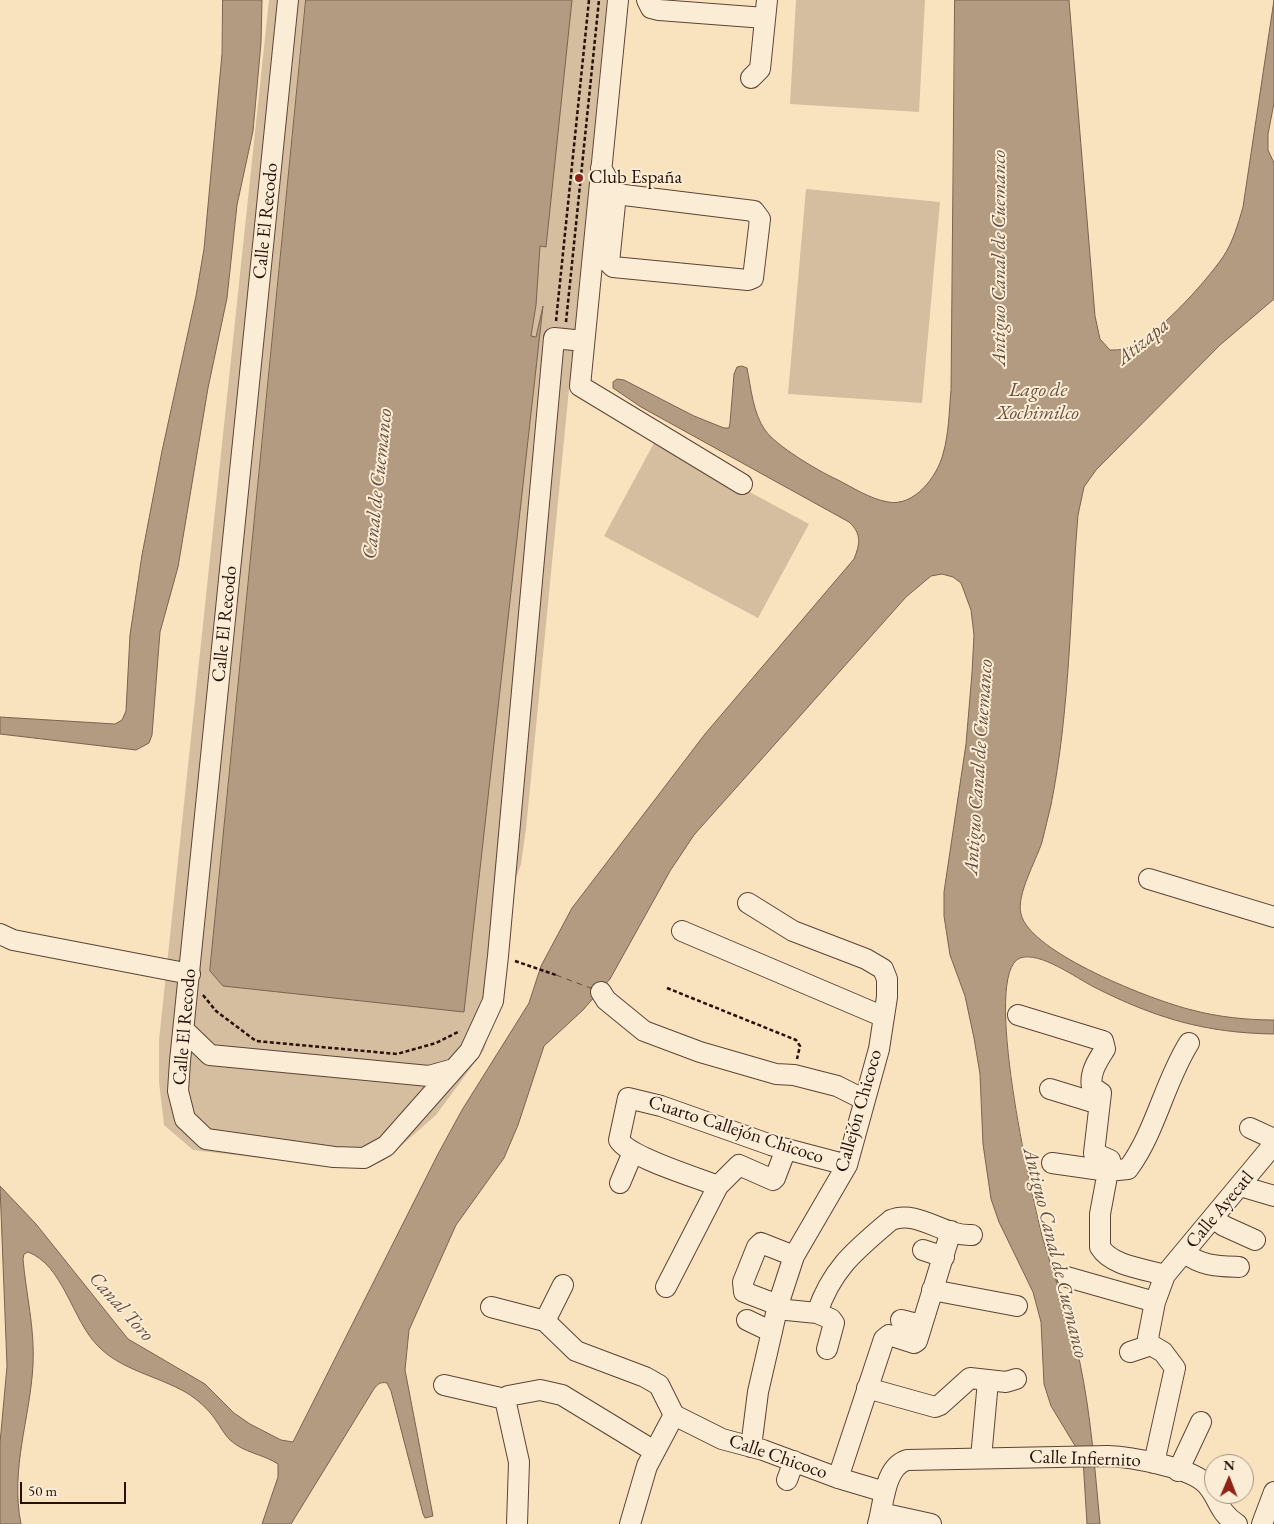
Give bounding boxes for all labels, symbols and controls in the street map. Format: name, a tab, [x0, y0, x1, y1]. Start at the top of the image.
water label: Antiguo Canal de Cuemanco	[988, 150, 1012, 366]
street label: Calle El Recodo	[249, 162, 283, 280]
place label: Club España	[589, 167, 682, 189]
marker: Club España	[573, 172, 585, 184]
water label: Atizapa	[1112, 313, 1174, 371]
water label: Lago de Xochimilco	[997, 379, 1079, 426]
water label: Canal de Cuemanco	[358, 407, 398, 561]
street label: Calle El Recodo	[208, 565, 242, 683]
water label: Antiguo Canal de Cuemanco	[959, 658, 999, 876]
street label: Calle El Recodo	[169, 968, 201, 1086]
street label: Callejón Chicoco	[831, 1047, 887, 1175]
street label: Cuarto Callejón Chicoco	[645, 1091, 827, 1169]
water label: Antiguo Canal de Cuemanco	[1017, 1145, 1093, 1361]
street label: Calle Ayecatl	[1181, 1167, 1259, 1253]
water label: Canal Toro	[83, 1267, 159, 1347]
street label: Calle Chicoco	[726, 1429, 830, 1485]
street label: Calle Infiernito	[1029, 1446, 1141, 1472]
north arrow	[1204, 1454, 1254, 1504]
text: N	[1223, 1456, 1235, 1474]
scale bar	[22, 1472, 129, 1504]
text: 50 m	[28, 1481, 57, 1500]

